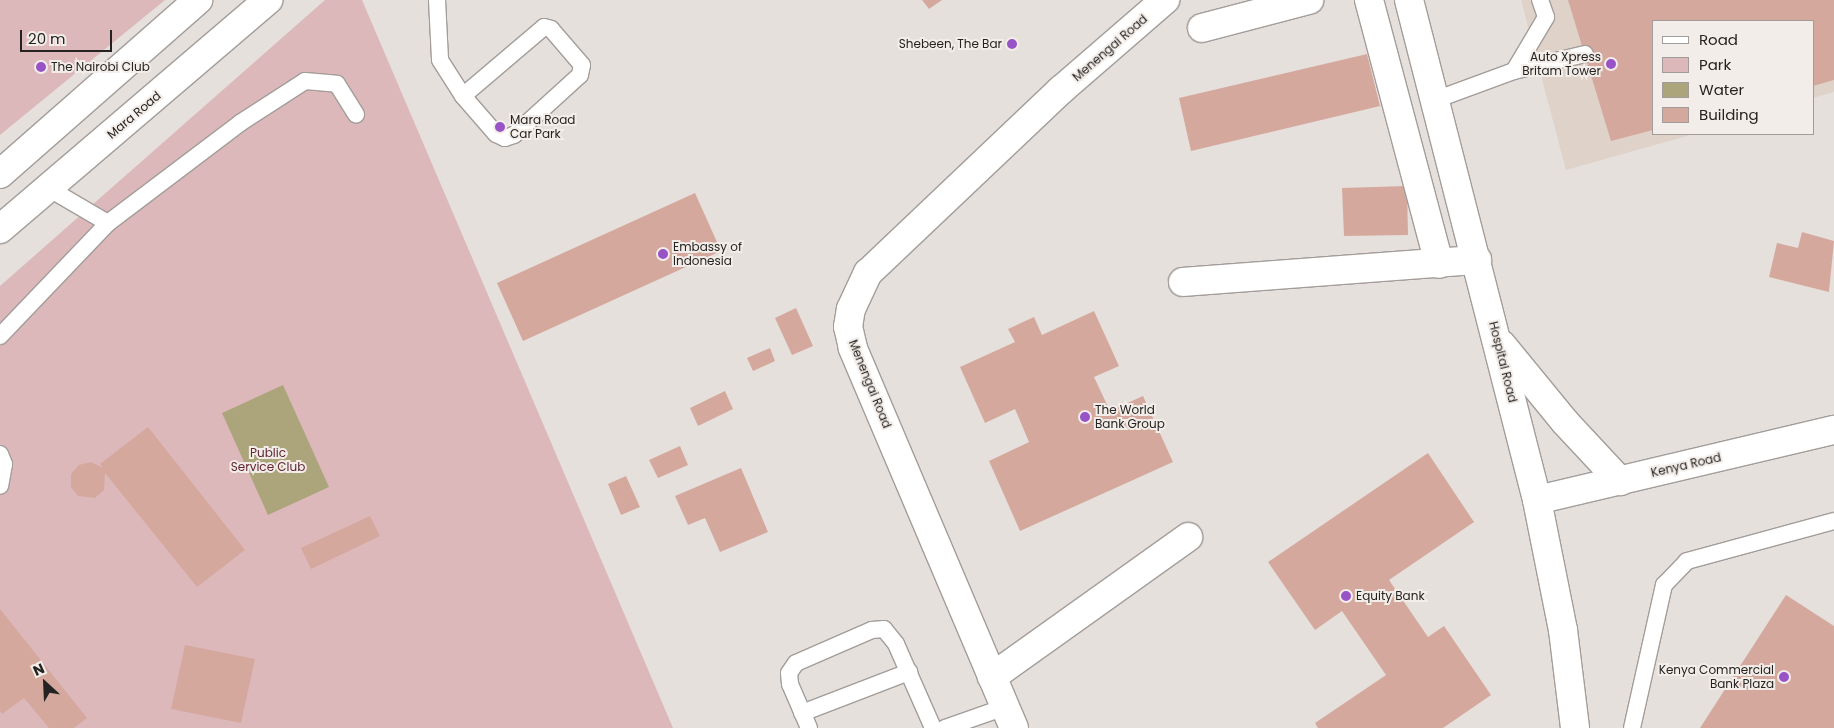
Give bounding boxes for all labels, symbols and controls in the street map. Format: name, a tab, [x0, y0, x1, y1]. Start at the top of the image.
street label: Menengai Road	[1070, 12, 1150, 84]
scale bar	[22, 20, 115, 52]
legend	[1652, 20, 1814, 135]
text: 20 m	[28, 28, 66, 49]
text: Road	[1699, 29, 1738, 50]
place label: Shebeen, The Bar	[899, 37, 1002, 51]
marker: Shebeen, The Bar	[1006, 38, 1018, 50]
place label: Auto Xpress Britam Tower	[1522, 50, 1601, 78]
text: Park	[1699, 54, 1731, 75]
marker: Auto Xpress Britam Tower	[1605, 58, 1617, 70]
place label: The Nairobi Club	[51, 60, 150, 74]
marker: The Nairobi Club	[35, 61, 47, 73]
text: Water	[1699, 79, 1744, 100]
street label: Mara Road	[104, 88, 164, 142]
text: Building	[1699, 104, 1759, 125]
place label: Mara Road Car Park	[510, 113, 575, 141]
marker: Mara Road Car Park	[494, 121, 506, 133]
place label: Embassy of Indonesia	[673, 240, 742, 268]
marker: Embassy of Indonesia	[657, 248, 669, 260]
street label: Hospital Road	[1486, 320, 1520, 404]
street label: Menengai Road	[846, 338, 894, 430]
place label: The World Bank Group	[1095, 403, 1165, 431]
marker: The World Bank Group	[1079, 411, 1091, 423]
park label: Public Service Club	[231, 446, 305, 474]
street label: Kenya Road	[1650, 450, 1722, 480]
place label: Equity Bank	[1356, 589, 1425, 603]
marker: Equity Bank	[1340, 590, 1352, 602]
north arrow	[20, 658, 70, 708]
text: N	[30, 658, 48, 681]
place label: Kenya Commercial Bank Plaza	[1659, 663, 1774, 691]
marker: Kenya Commercial Bank Plaza	[1778, 671, 1790, 683]

